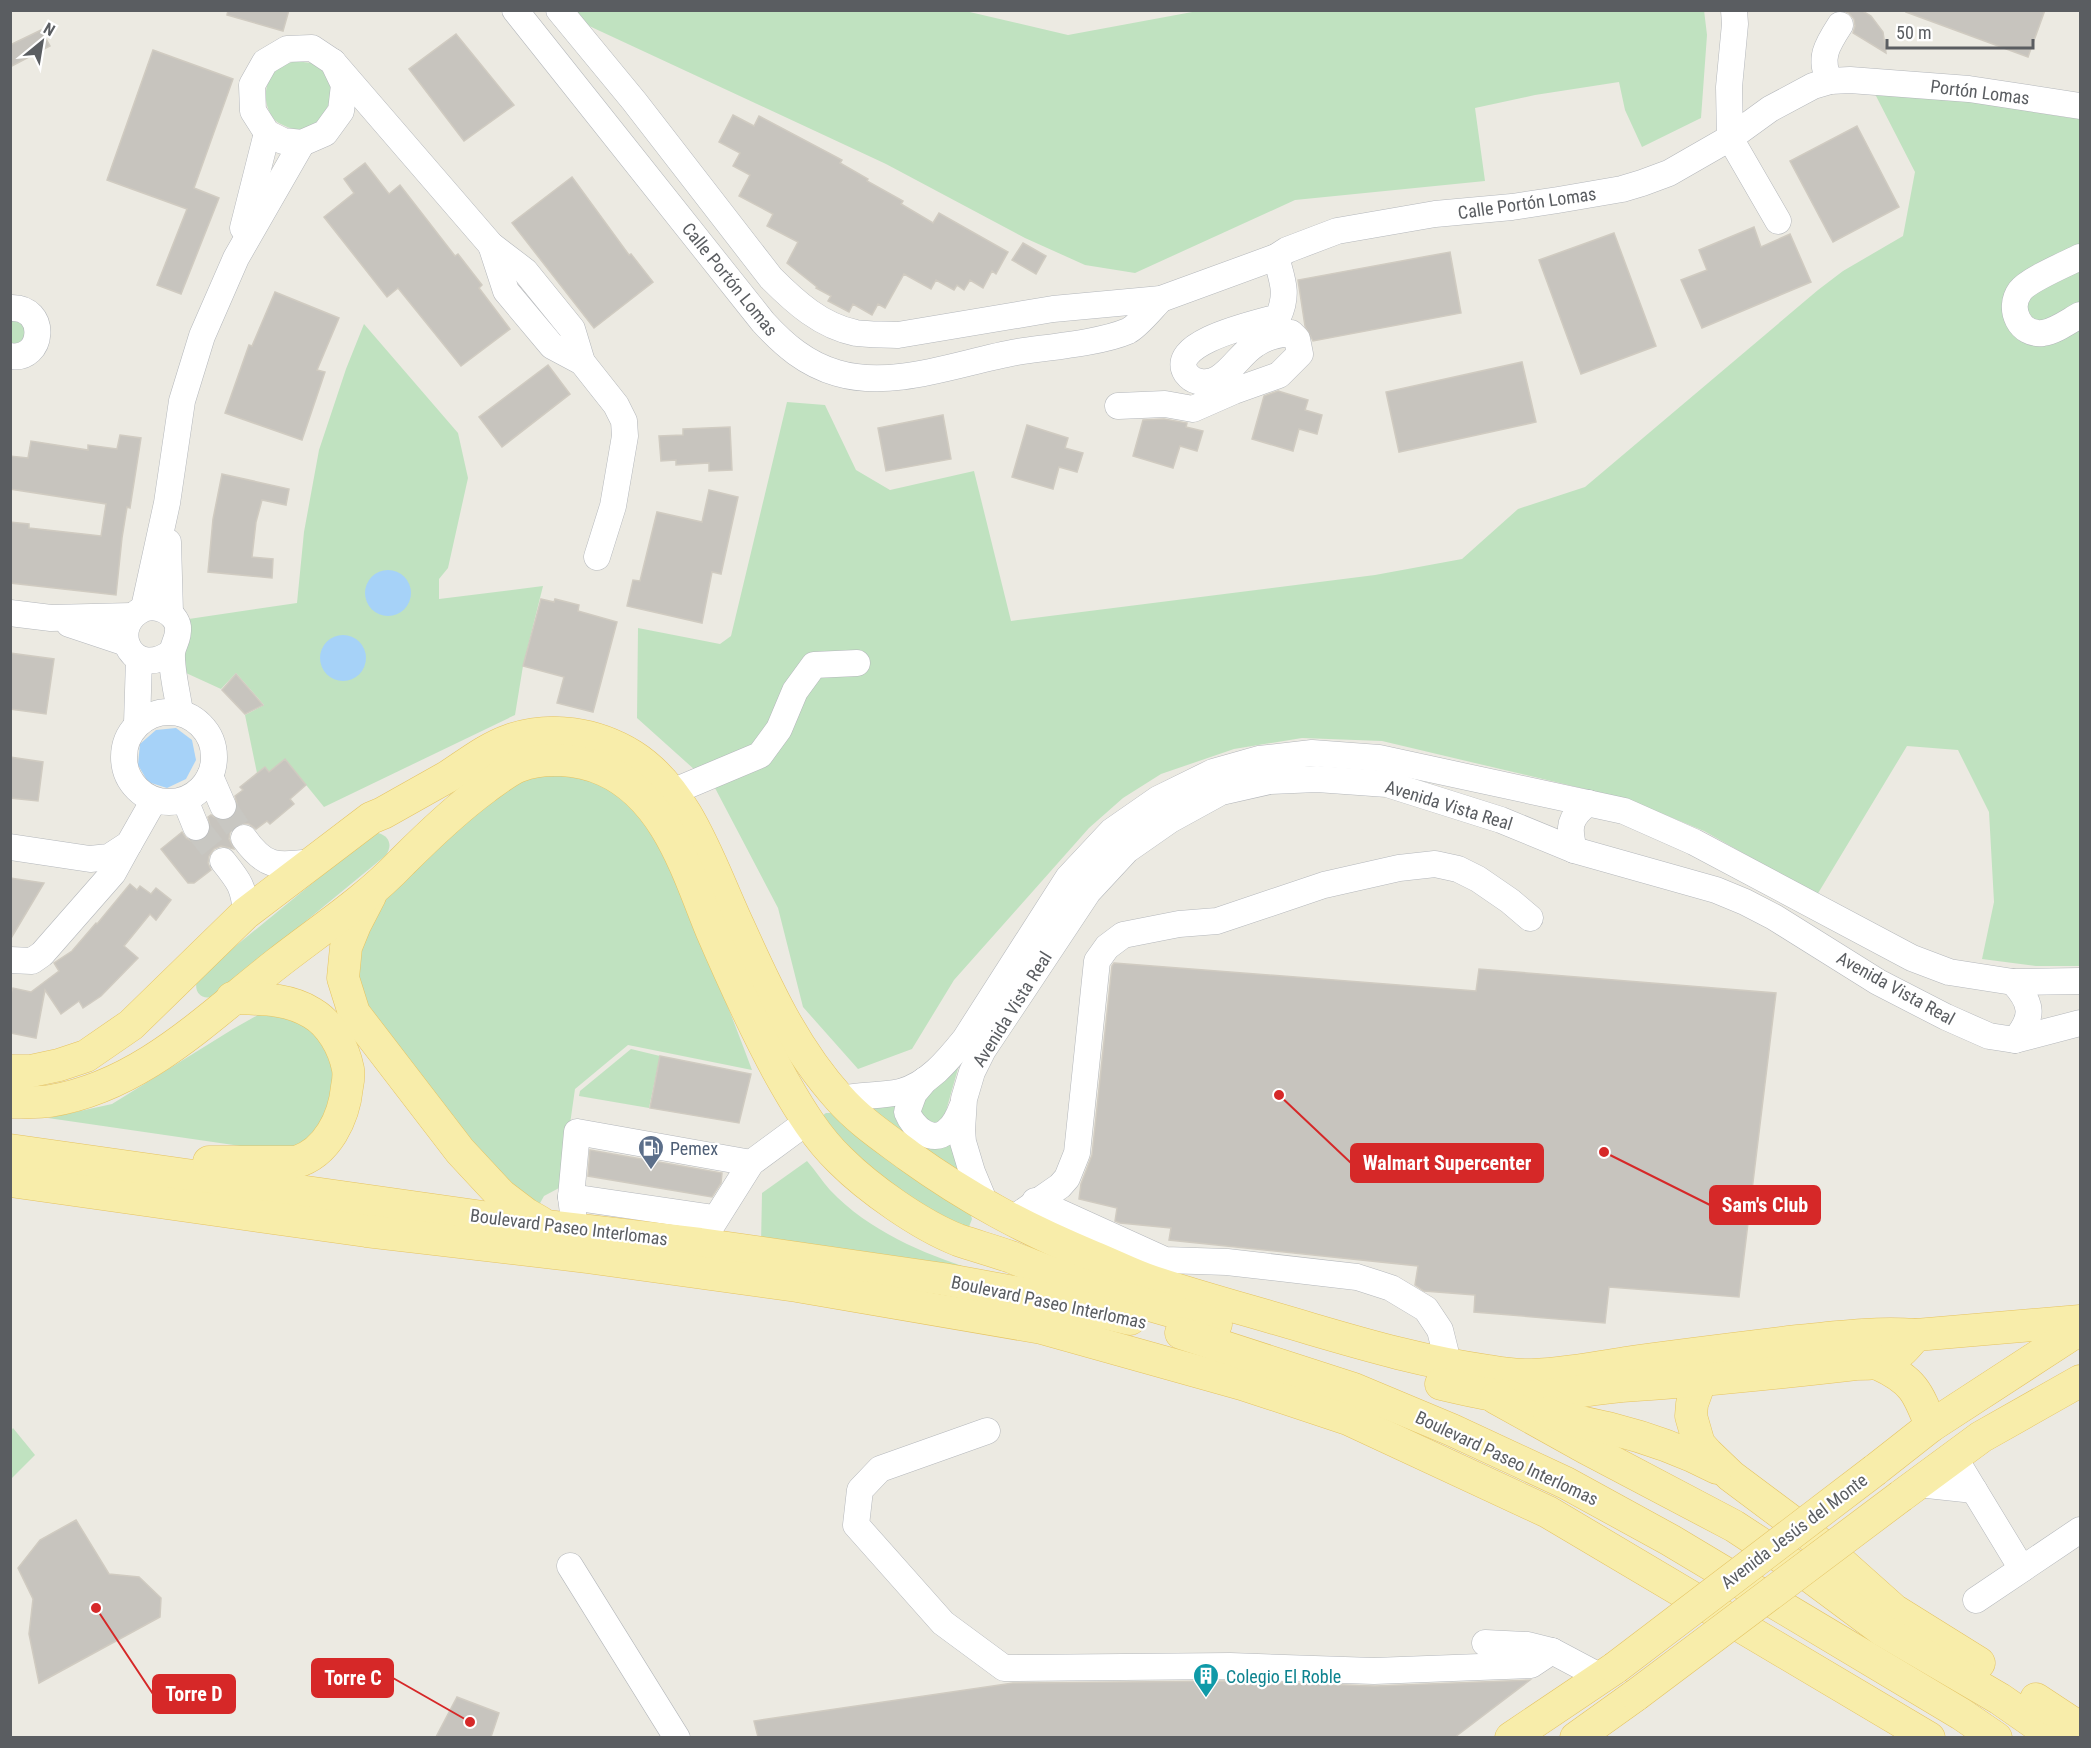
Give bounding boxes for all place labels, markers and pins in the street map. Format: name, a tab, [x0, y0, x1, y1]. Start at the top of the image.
fuel station icon: Pemex	[636, 1133, 666, 1171]
place label: Pemex	[670, 1138, 718, 1159]
callout: Walmart Supercenter	[1351, 1144, 1543, 1182]
callout: Sam's Club	[1710, 1186, 1820, 1224]
callout: Torre C	[312, 1659, 393, 1697]
building icon: Colegio El Roble	[1191, 1661, 1221, 1699]
place label: Colegio El Roble	[1226, 1666, 1341, 1687]
callout: Torre D	[153, 1675, 235, 1713]

